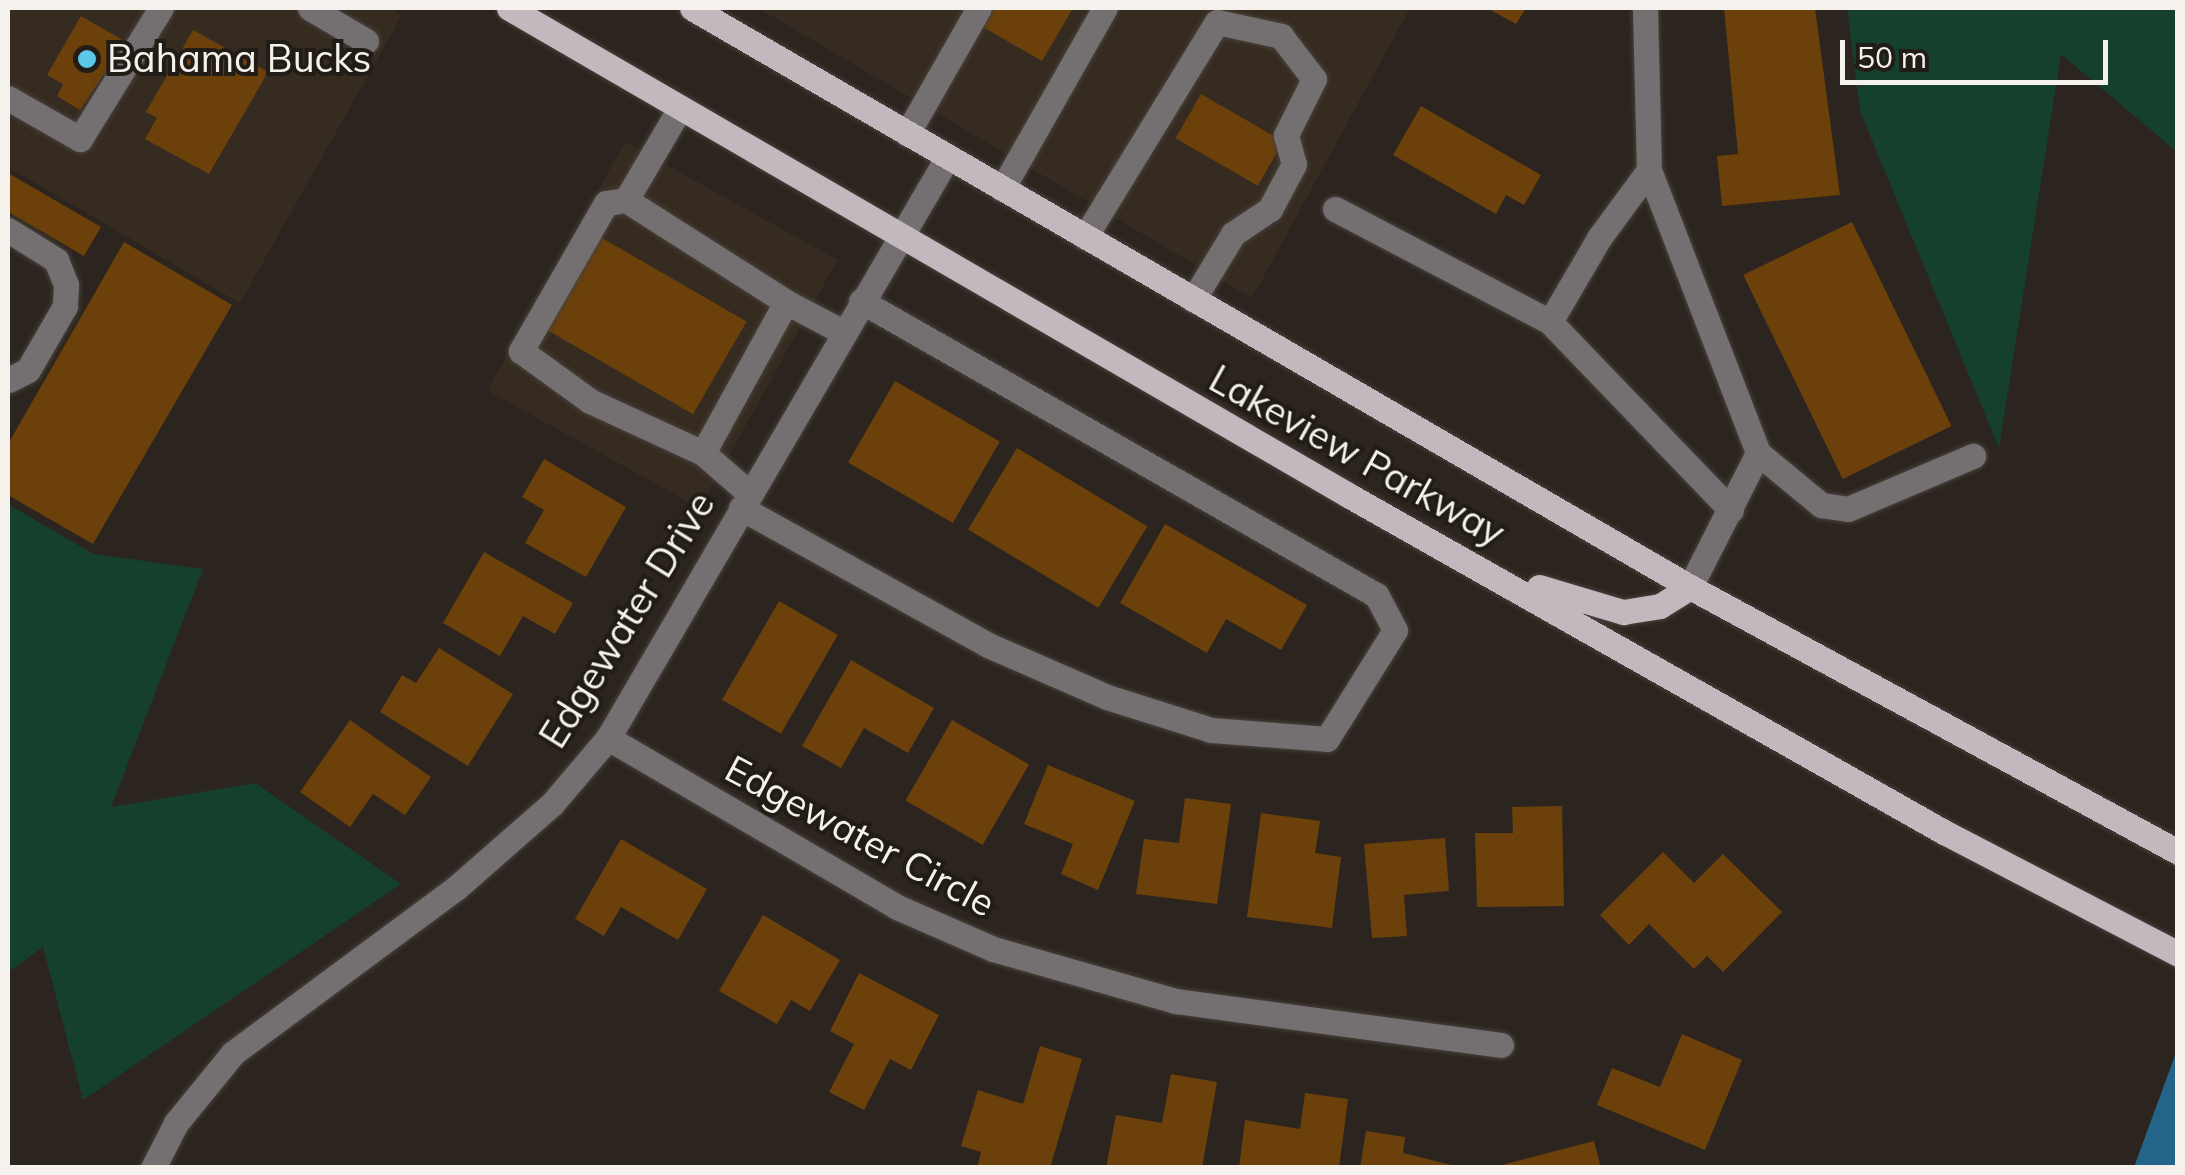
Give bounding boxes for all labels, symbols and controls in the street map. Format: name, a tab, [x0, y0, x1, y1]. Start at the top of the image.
scale bar	[1845, 20, 2112, 82]
place label: Bahama Bucks	[107, 36, 371, 82]
text: 50 m	[1857, 38, 1927, 76]
marker: Bahama Bucks	[76, 48, 98, 70]
street label: Lakeview Parkway	[1201, 356, 1513, 556]
street label: Edgewater Drive	[530, 484, 724, 756]
street label: Edgewater Circle	[718, 746, 1002, 926]

